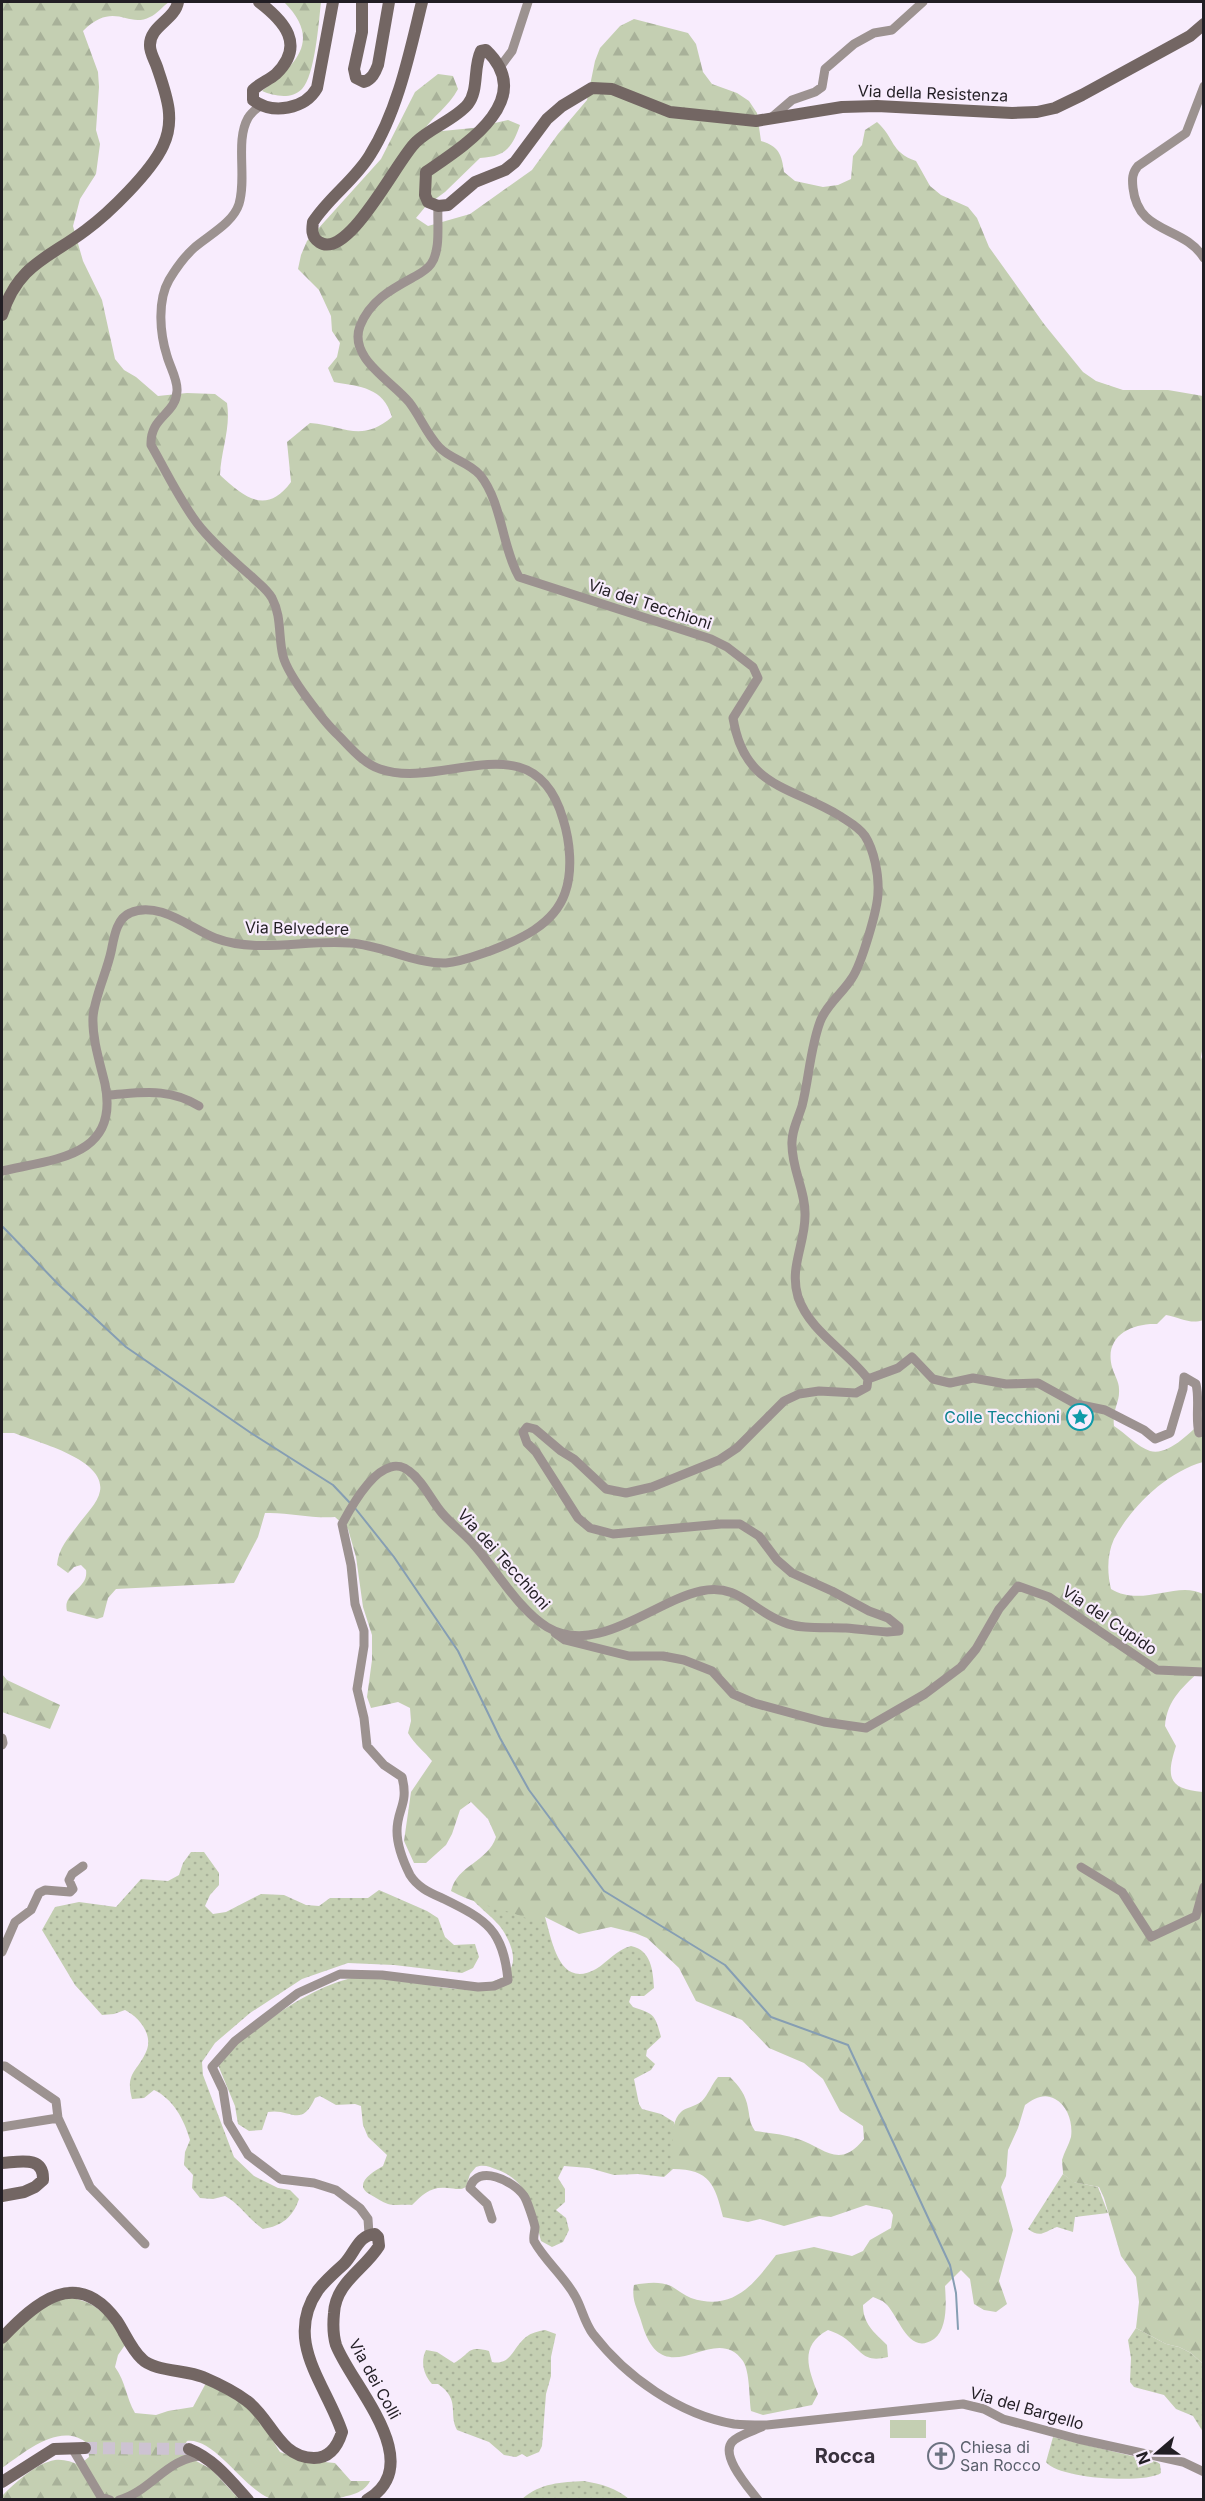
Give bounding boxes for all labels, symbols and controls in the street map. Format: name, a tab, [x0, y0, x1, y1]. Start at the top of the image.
street label: Via della Resistenza	[857, 80, 1009, 106]
street label: Via dei Tecchioni	[586, 575, 714, 633]
street label: Via Belvedere	[245, 917, 349, 939]
place icon: Colle Tecchioni	[1065, 1402, 1095, 1432]
place label: Colle Tecchioni	[944, 1407, 1060, 1427]
street label: Via dei Tecchioni	[453, 1504, 555, 1614]
street label: Via del Cupido	[1059, 1581, 1161, 1659]
street label: Via dei Colli	[345, 2335, 405, 2423]
street label: Via del Bargello	[968, 2382, 1086, 2434]
north arrow	[1127, 2423, 1187, 2483]
place label: Chiesa di San Rocco	[960, 2437, 1041, 2475]
church icon: Chiesa di San Rocco	[926, 2441, 956, 2471]
district label: Rocca	[815, 2444, 875, 2468]
text: N	[1131, 2449, 1154, 2467]

